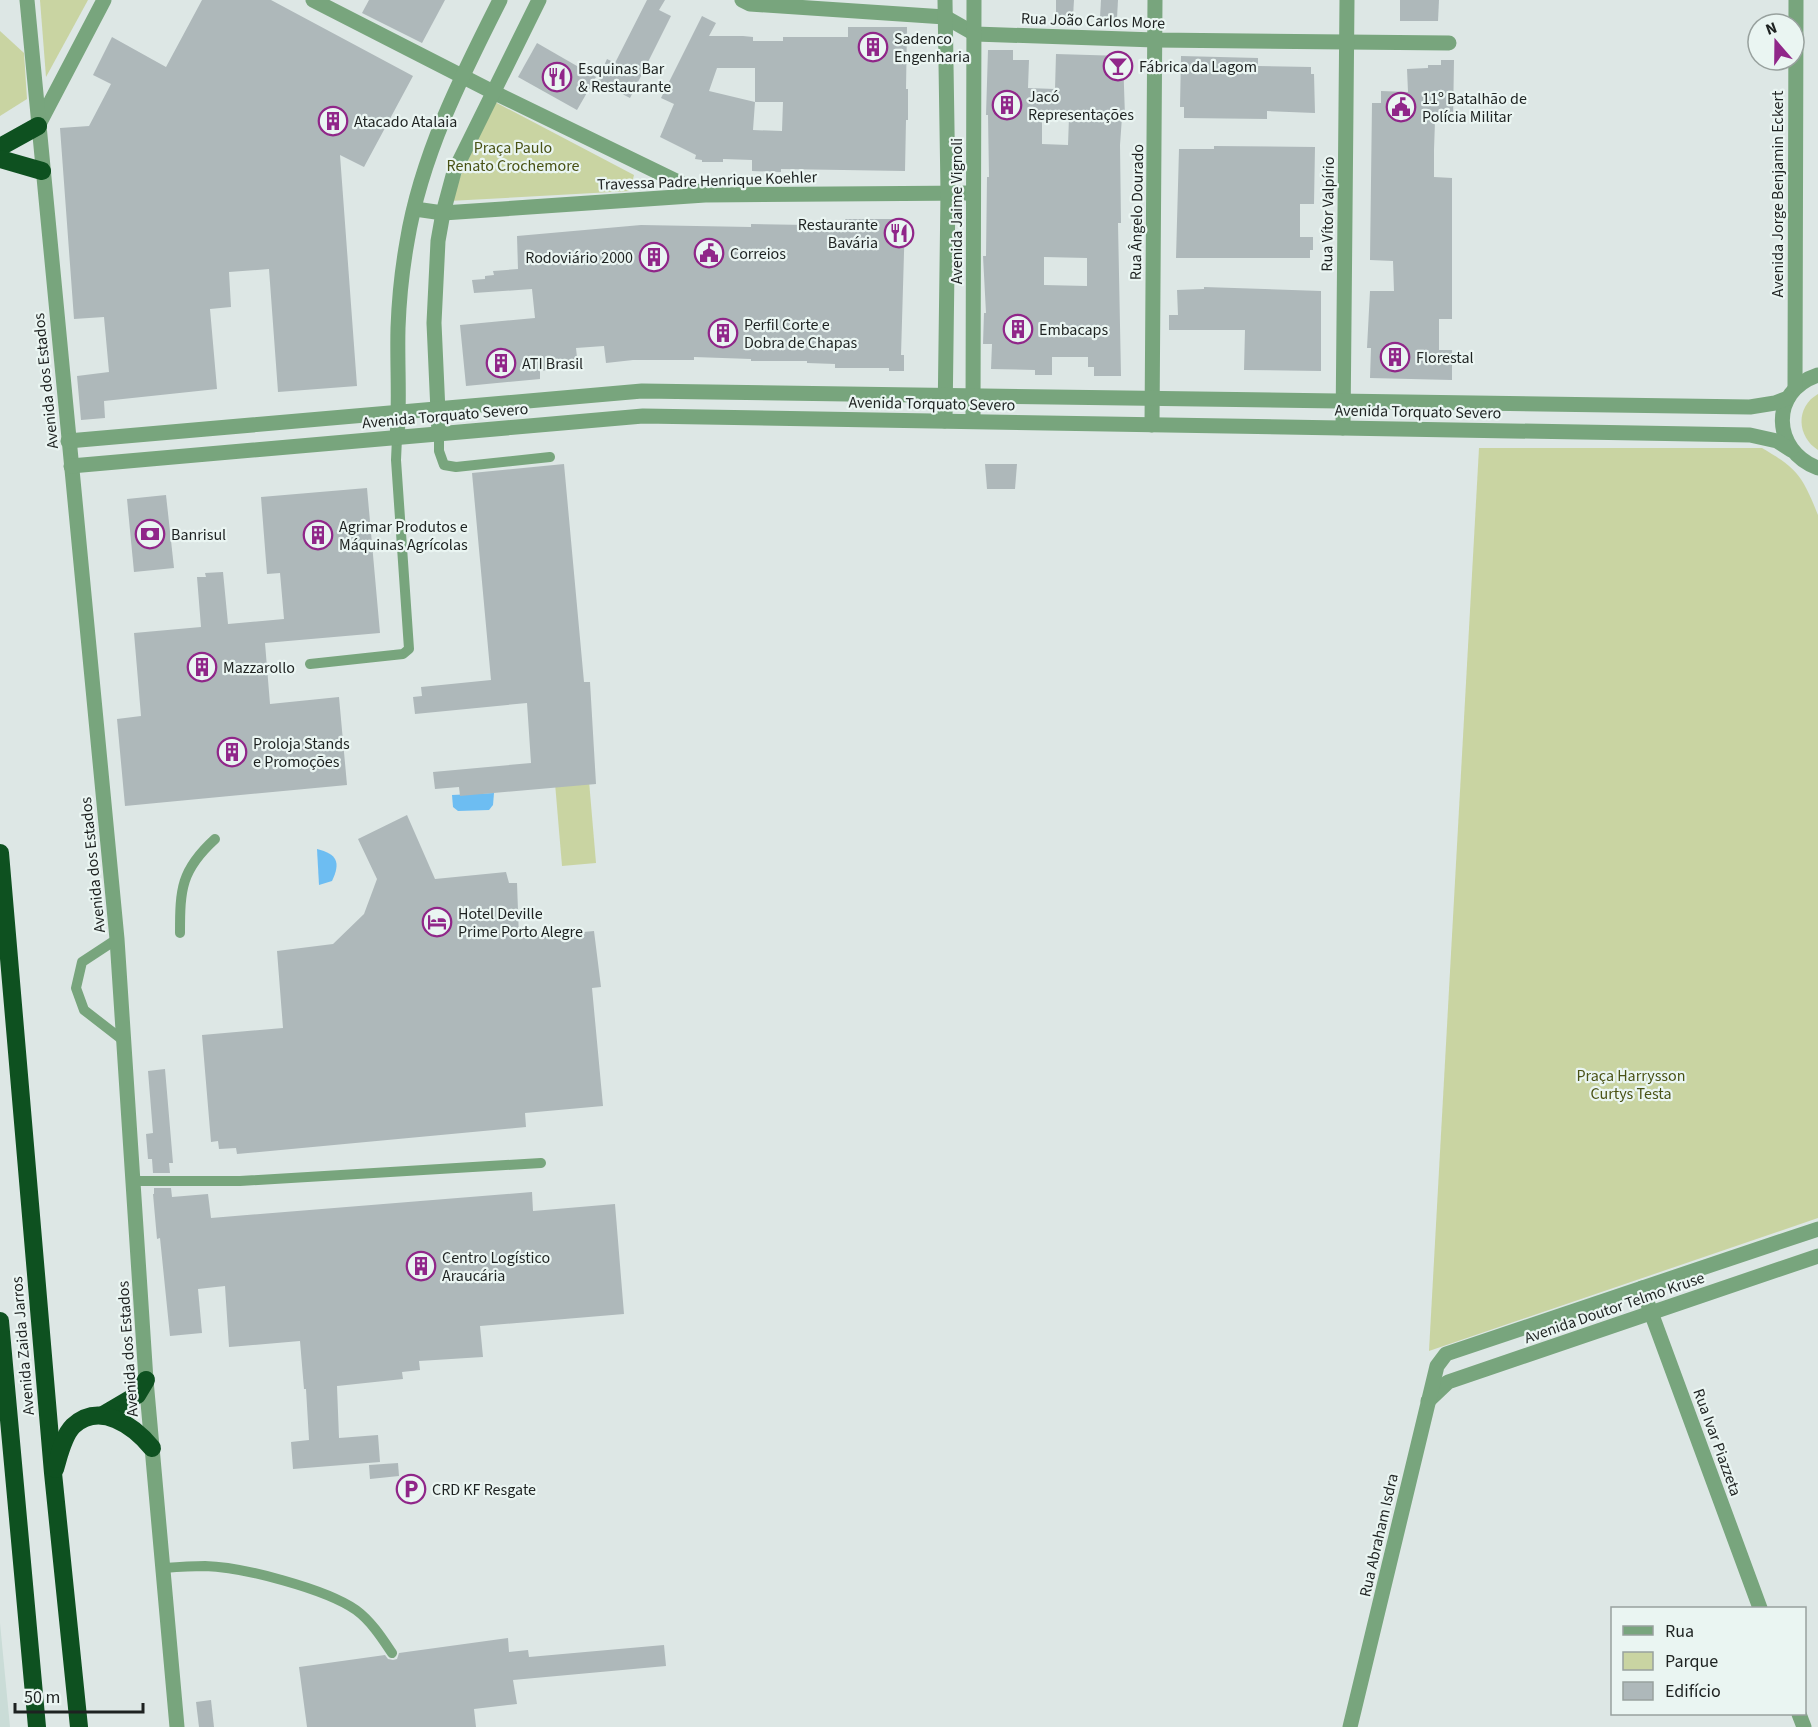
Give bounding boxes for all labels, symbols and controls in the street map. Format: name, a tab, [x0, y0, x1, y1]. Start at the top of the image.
street label: Rua João Carlos More	[1021, 7, 1165, 35]
north arrow	[1746, 12, 1806, 72]
text: N	[1762, 17, 1780, 41]
place label: Sadenco Engenharia	[894, 28, 970, 68]
building icon: Sadenco Engenharia	[857, 31, 889, 63]
bar icon: Fábrica da Lagom	[1102, 50, 1134, 82]
place label: Fábrica da Lagom	[1139, 56, 1257, 78]
place label: Esquinas Bar & Restaurante	[578, 58, 671, 98]
restaurant icon: Esquinas Bar & Restaurante	[541, 61, 573, 93]
place label: Jacó Representações	[1028, 86, 1134, 126]
place label: 11º Batalhão de Polícia Militar	[1422, 88, 1527, 128]
building icon: Jacó Representações	[991, 89, 1023, 121]
street label: Avenida Jorge Benjamin Eckert	[1767, 90, 1789, 297]
public building icon: 11º Batalhão de Polícia Militar	[1385, 91, 1417, 123]
building icon: Atacado Atalaia	[317, 105, 349, 137]
place label: Atacado Atalaia	[354, 111, 457, 133]
park label: Praça Paulo Renato Crochemore	[447, 137, 580, 177]
street label: Avenida Jaime Vignoli	[946, 138, 968, 284]
street label: Rua Ângelo Dourado	[1125, 144, 1149, 280]
street label: Rua Vítor Valpírio	[1316, 156, 1340, 272]
street label: Travessa Padre Henrique Koehler	[597, 166, 818, 196]
place label: Restaurante Bavária	[798, 214, 878, 254]
restaurant icon: Restaurante Bavária	[883, 217, 915, 249]
public building icon: Correios	[693, 237, 725, 269]
building icon: Rodoviário 2000	[638, 241, 670, 273]
place label: Correios	[730, 243, 786, 265]
place label: Rodoviário 2000	[525, 247, 633, 269]
street label: Avenida dos Estados	[28, 312, 64, 450]
building icon: Embacaps	[1002, 313, 1034, 345]
place label: Perfil Corte e Dobra de Chapas	[744, 314, 857, 354]
building icon: Perfil Corte e Dobra de Chapas	[707, 317, 739, 349]
place label: Embacaps	[1039, 319, 1108, 341]
building icon: Florestal	[1379, 341, 1411, 373]
building icon: ATI Brasil	[485, 347, 517, 379]
place label: Florestal	[1416, 347, 1474, 369]
place label: ATI Brasil	[522, 353, 583, 375]
street label: Avenida Torquato Severo	[848, 392, 1016, 416]
street label: Avenida Torquato Severo	[361, 398, 529, 434]
street label: Avenida Torquato Severo	[1334, 400, 1502, 424]
place label: Agrimar Produtos e Máquinas Agrícolas	[339, 516, 468, 556]
bank icon: Banrisul	[134, 518, 166, 550]
building icon: Agrimar Produtos e Máquinas Agrícolas	[302, 519, 334, 551]
place label: Banrisul	[171, 524, 226, 546]
building icon: Mazzarollo	[186, 651, 218, 683]
place label: Mazzarollo	[223, 657, 295, 679]
place label: Proloja Stands e Promoções	[253, 733, 350, 773]
building icon: Proloja Stands e Promoções	[216, 736, 248, 768]
street label: Avenida dos Estados	[75, 796, 111, 934]
place label: Hotel Deville Prime Porto Alegre	[458, 903, 583, 943]
hotel icon: Hotel Deville Prime Porto Alegre	[421, 906, 453, 938]
park label: Praça Harrysson Curtys Testa	[1576, 1065, 1686, 1105]
place label: Centro Logístico Araucária	[442, 1247, 550, 1287]
building icon: Centro Logístico Araucária	[405, 1250, 437, 1282]
street label: Avenida Doutor Telmo Kruse	[1521, 1267, 1708, 1349]
street label: Avenida Zaida Jarros	[6, 1275, 40, 1416]
street label: Avenida dos Estados	[112, 1280, 144, 1418]
street label: Rua Ivar Piazzeta	[1687, 1386, 1747, 1499]
street label: Rua Abraham Isdra	[1354, 1471, 1404, 1599]
parking icon: CRD KF Resgate	[395, 1473, 427, 1505]
place label: CRD KF Resgate	[432, 1479, 536, 1501]
legend	[1611, 1607, 1806, 1715]
text: Rua	[1665, 1619, 1694, 1644]
text: Parque	[1665, 1649, 1718, 1674]
scale bar	[15, 1676, 142, 1714]
text: Edifício	[1665, 1679, 1721, 1704]
text: 50 m	[24, 1685, 60, 1710]

